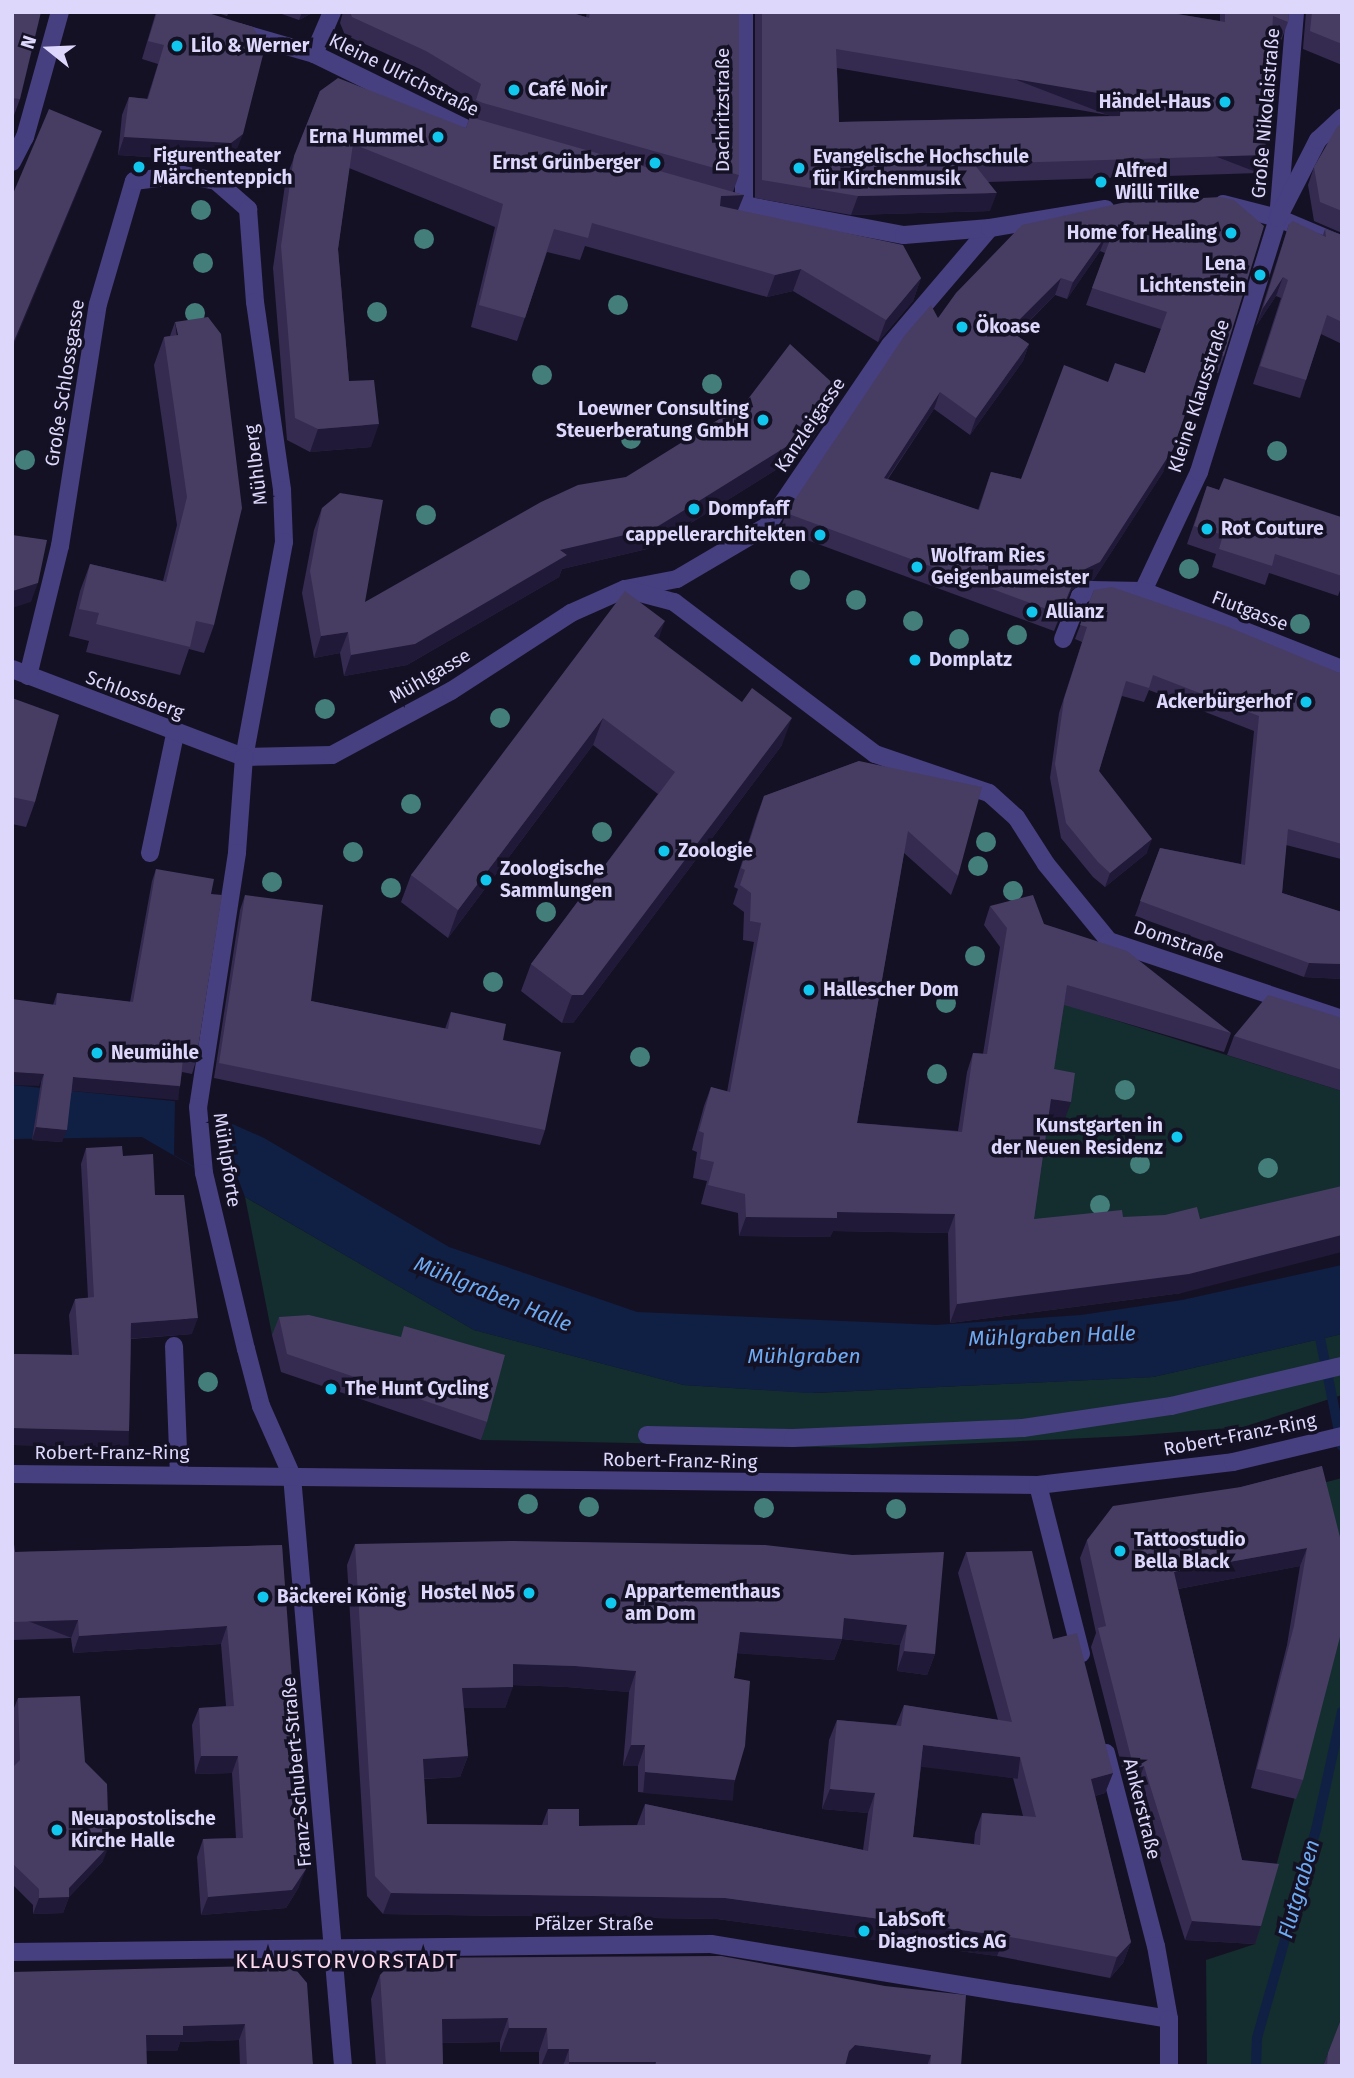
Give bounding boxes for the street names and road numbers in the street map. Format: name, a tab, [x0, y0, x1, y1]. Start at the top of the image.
street label: Große Nikolaistraße	[1247, 27, 1285, 199]
street label: Kleine Ulrichstraße	[325, 29, 483, 121]
street label: Dachritzstraße	[712, 48, 734, 172]
street label: Große Schlossgasse	[41, 298, 89, 468]
street label: Kleine Klausstraße	[1163, 316, 1235, 476]
street label: Kanzleigasse	[770, 373, 850, 477]
street label: Mühlberg	[240, 423, 272, 507]
street label: Flutgasse	[1209, 586, 1291, 636]
street label: Mühlgasse	[385, 644, 475, 708]
street label: Schlossberg	[83, 666, 187, 724]
street label: Domstraße	[1131, 916, 1227, 968]
street label: Mühlpforte	[208, 1111, 246, 1209]
street label: Robert-Franz-Ring	[1162, 1409, 1318, 1461]
street label: Robert-Franz-Ring	[34, 1442, 190, 1464]
street label: Robert-Franz-Ring	[602, 1448, 758, 1474]
street label: Franz-Schubert-Straße	[277, 1676, 317, 1868]
street label: Ankerstraße	[1118, 1756, 1166, 1862]
street label: Pfälzer Straße	[534, 1913, 654, 1935]

